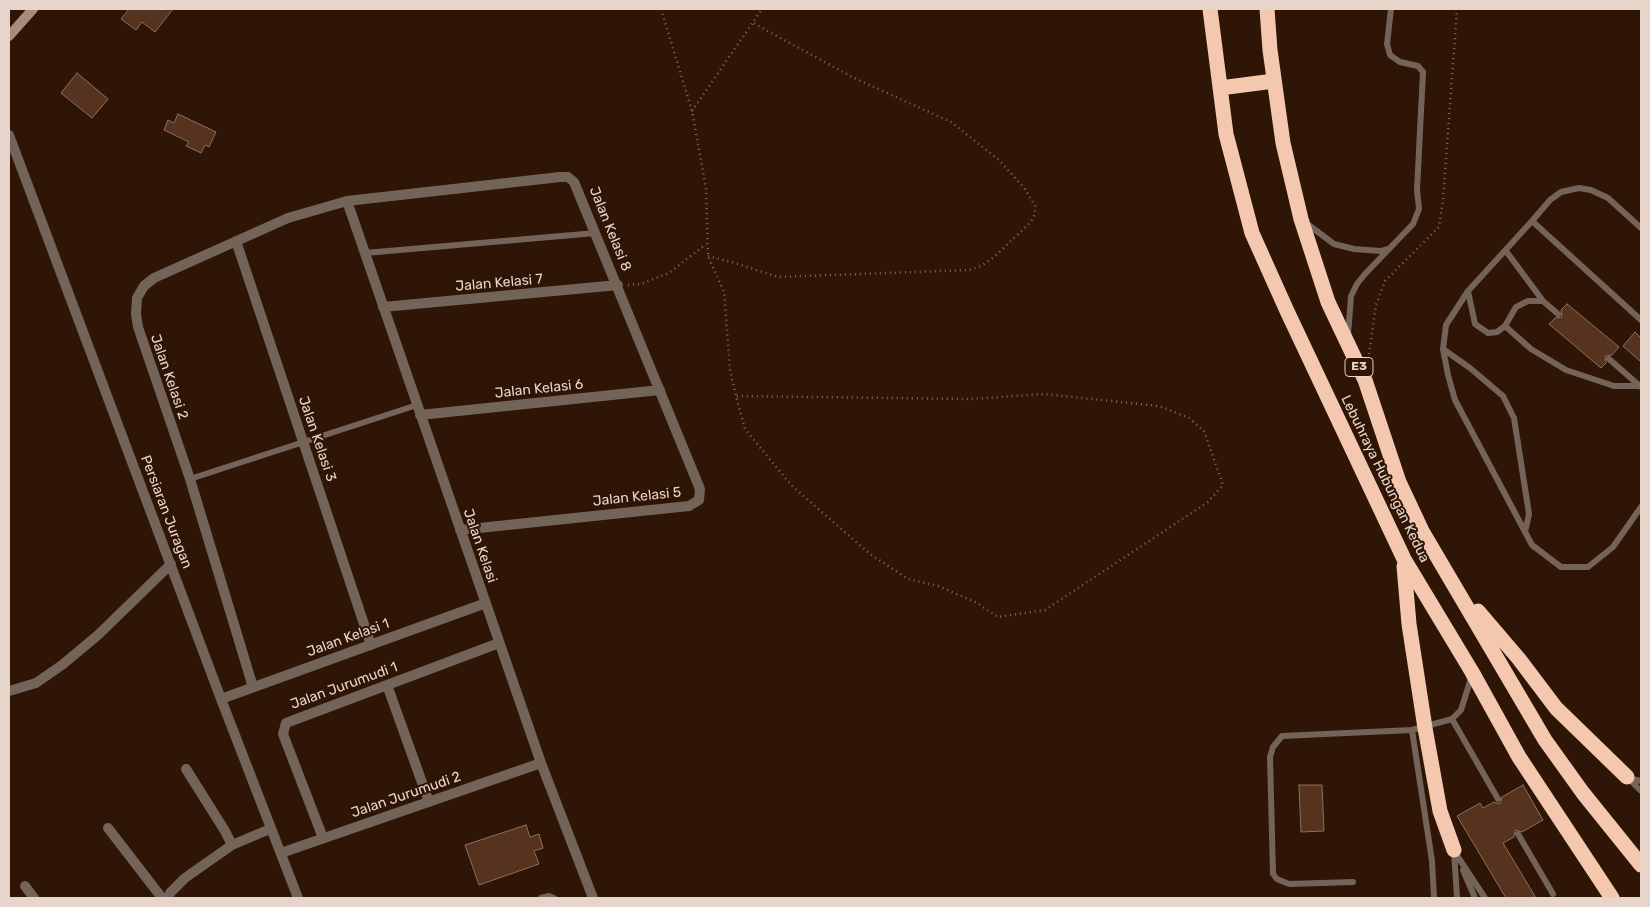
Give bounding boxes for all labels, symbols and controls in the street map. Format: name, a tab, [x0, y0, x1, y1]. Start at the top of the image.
street label: Jalan Kelasi 8	[585, 184, 635, 274]
street label: Jalan Kelasi 7	[455, 271, 543, 295]
street label: Jalan Kelasi 2	[147, 332, 191, 422]
road number: E3	[1345, 358, 1373, 377]
street label: Jalan Kelasi 6	[494, 376, 584, 402]
street label: Lebuhraya Hubungan Kedua	[1337, 393, 1433, 565]
street label: Jalan Kelasi 3	[295, 394, 339, 484]
street label: Persiaran Juragan	[137, 453, 195, 571]
street label: Jalan Kelasi 5	[592, 484, 682, 510]
street label: Jalan Kelasi	[460, 507, 500, 585]
street label: Jalan Kelasi 1	[304, 615, 392, 661]
street label: Jalan Jurumudi 1	[288, 659, 400, 713]
street label: Jalan Jurumudi 2	[349, 768, 463, 822]

